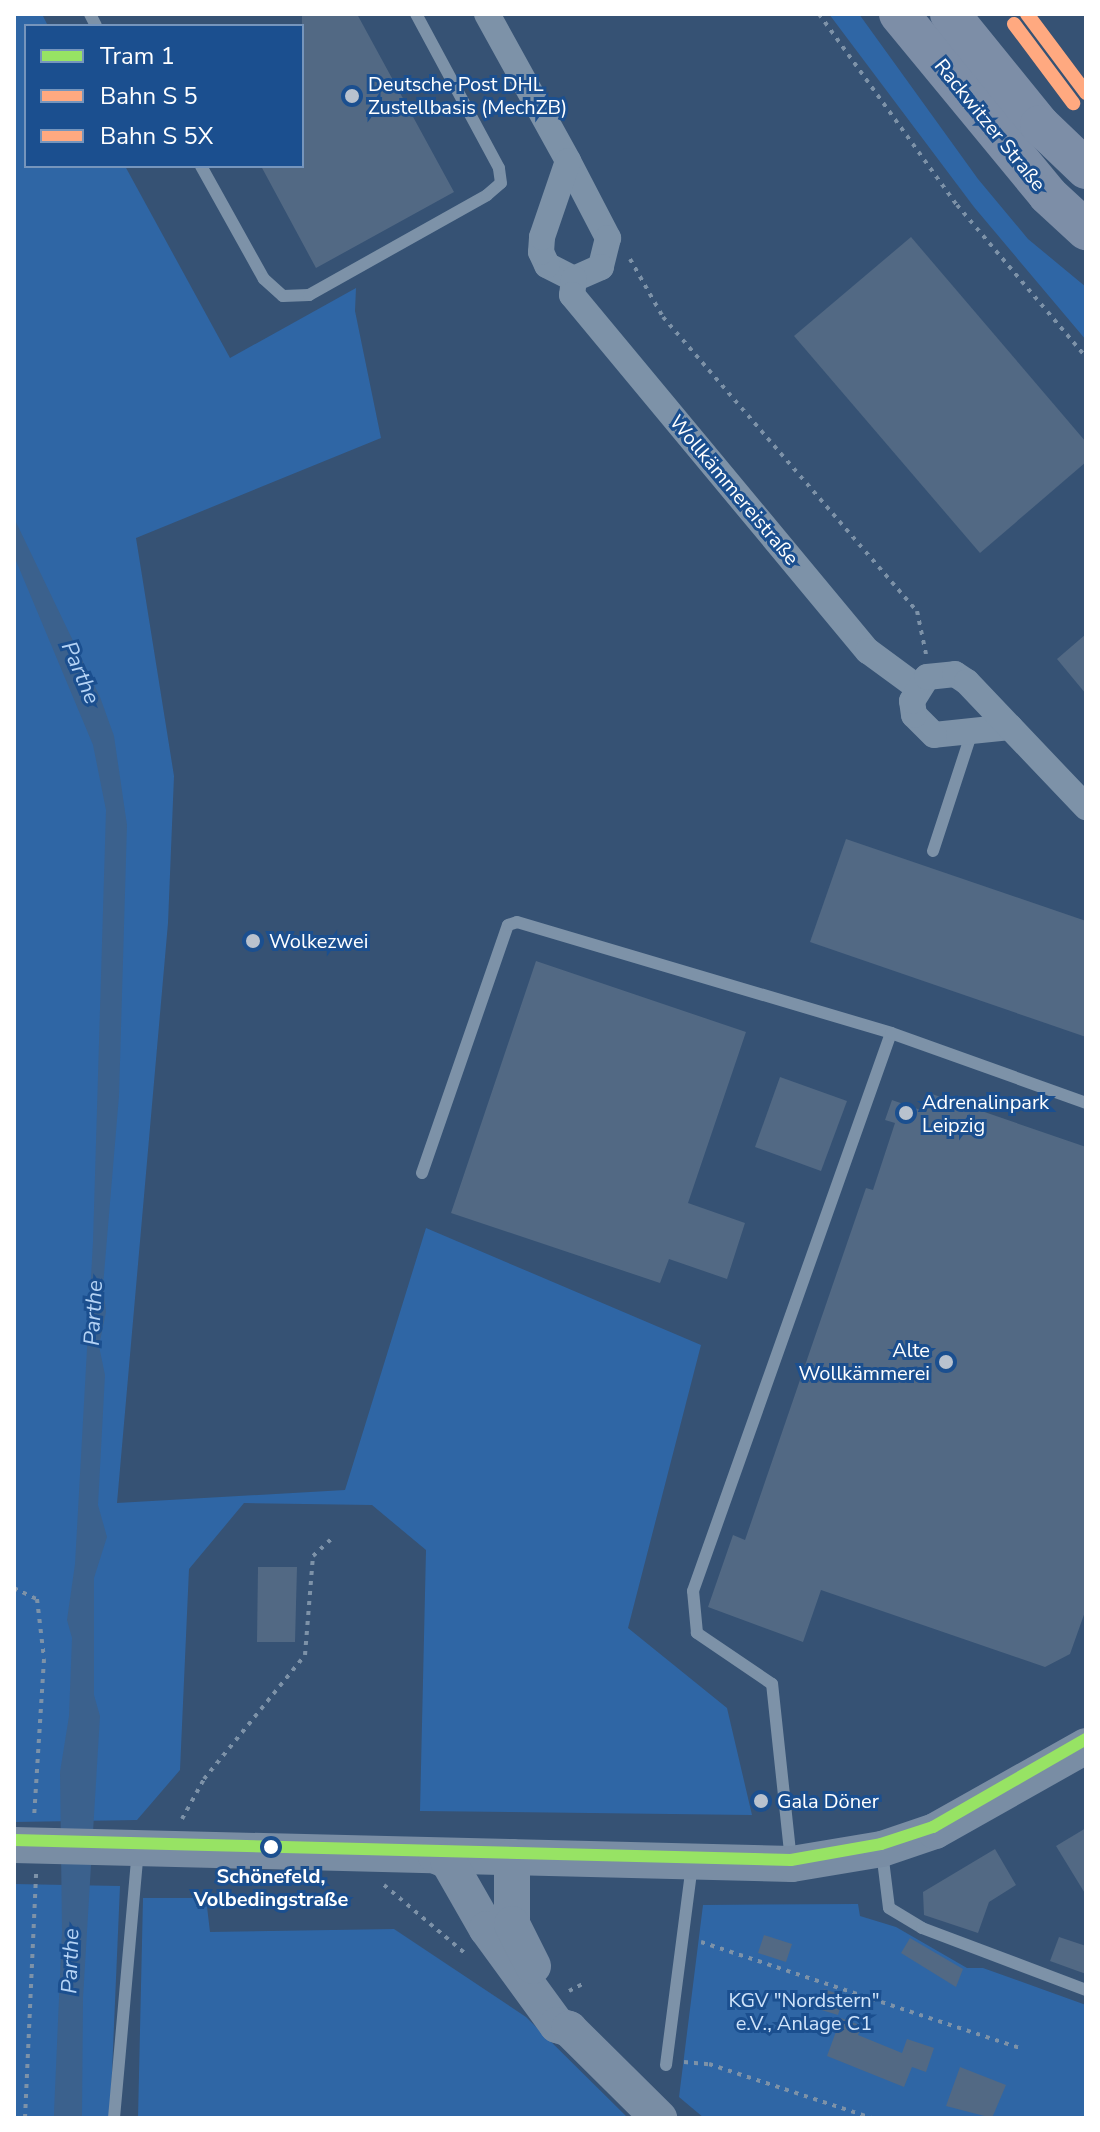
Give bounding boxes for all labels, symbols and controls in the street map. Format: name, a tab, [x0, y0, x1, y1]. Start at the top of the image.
legend	[24, 24, 304, 168]
text: Tram 1	[100, 40, 175, 72]
street label: Rackwitzer Straße	[929, 54, 1051, 196]
place label: Deutsche Post DHL Zustellbasis (MechZB)	[368, 72, 567, 119]
text: Bahn S 5	[100, 80, 198, 112]
marker: Deutsche Post DHL Zustellbasis (MechZB)	[343, 87, 361, 105]
text: Bahn S 5X	[100, 120, 213, 152]
street label: Wollkämmereistraße	[664, 410, 804, 570]
water label: Parthe	[55, 638, 105, 708]
place label: Wolkezwei	[269, 929, 368, 953]
marker: Wolkezwei	[244, 932, 262, 950]
place label: Adrenalinpark Leipzig	[922, 1090, 1049, 1137]
marker: Adrenalinpark Leipzig	[897, 1104, 915, 1122]
water label: Parthe	[79, 1280, 109, 1346]
place label: Alte Wollkämmerei	[799, 1338, 930, 1385]
marker: Alte Wollkämmerei	[937, 1353, 955, 1371]
place label: Gala Döner	[777, 1789, 879, 1813]
marker: Gala Döner	[752, 1792, 770, 1810]
marker: Schönefeld, Volbedingstraße	[257, 1833, 285, 1861]
place label: Schönefeld, Volbedingstraße	[194, 1864, 348, 1911]
water label: Parthe	[57, 1928, 85, 1994]
park label: KGV "Nordstern" e.V., Anlage C1	[729, 1989, 879, 2036]

